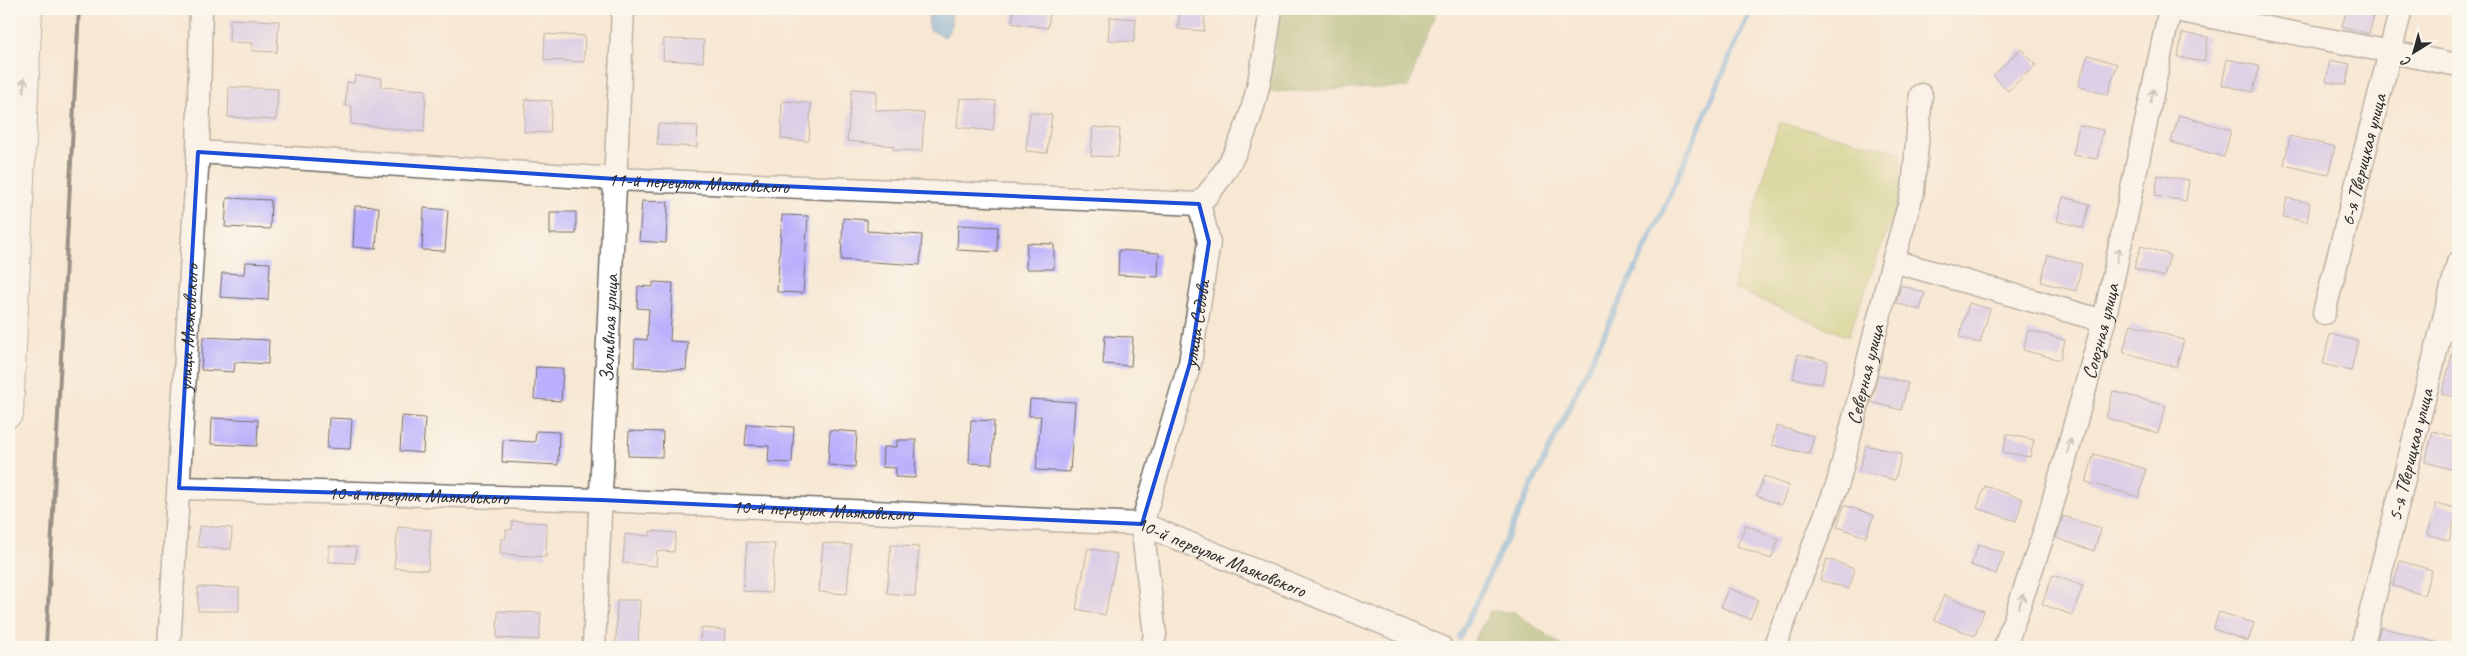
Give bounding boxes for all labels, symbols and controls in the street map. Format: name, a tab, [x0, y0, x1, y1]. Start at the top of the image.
north arrow	[2390, 28, 2440, 78]
text: С	[2397, 52, 2414, 71]
one-way arrow	[20, 77, 29, 93]
one-way arrow	[2148, 88, 2157, 104]
street label: 6-я Тверицкая улица	[2334, 89, 2392, 228]
street label: 11-й переулок Маяковского	[607, 166, 790, 199]
one-way arrow	[2114, 247, 2124, 263]
street label: улица Маяковского	[171, 261, 204, 393]
street label: Заливная улица	[594, 273, 623, 383]
street label: улица Седова	[1177, 277, 1216, 371]
street label: Союзная улица	[2076, 280, 2124, 382]
street label: Северная улица	[1840, 320, 1890, 427]
street label: 5-я Тверицкая улица	[2382, 384, 2439, 523]
one-way arrow	[2065, 438, 2074, 454]
street label: 10-й переулок Маяковского	[327, 480, 510, 510]
street label: 10-й переулок Маяковского	[731, 493, 915, 526]
street label: 10-й переулок Маяковского	[1136, 511, 1311, 603]
one-way arrow	[2017, 594, 2026, 609]

